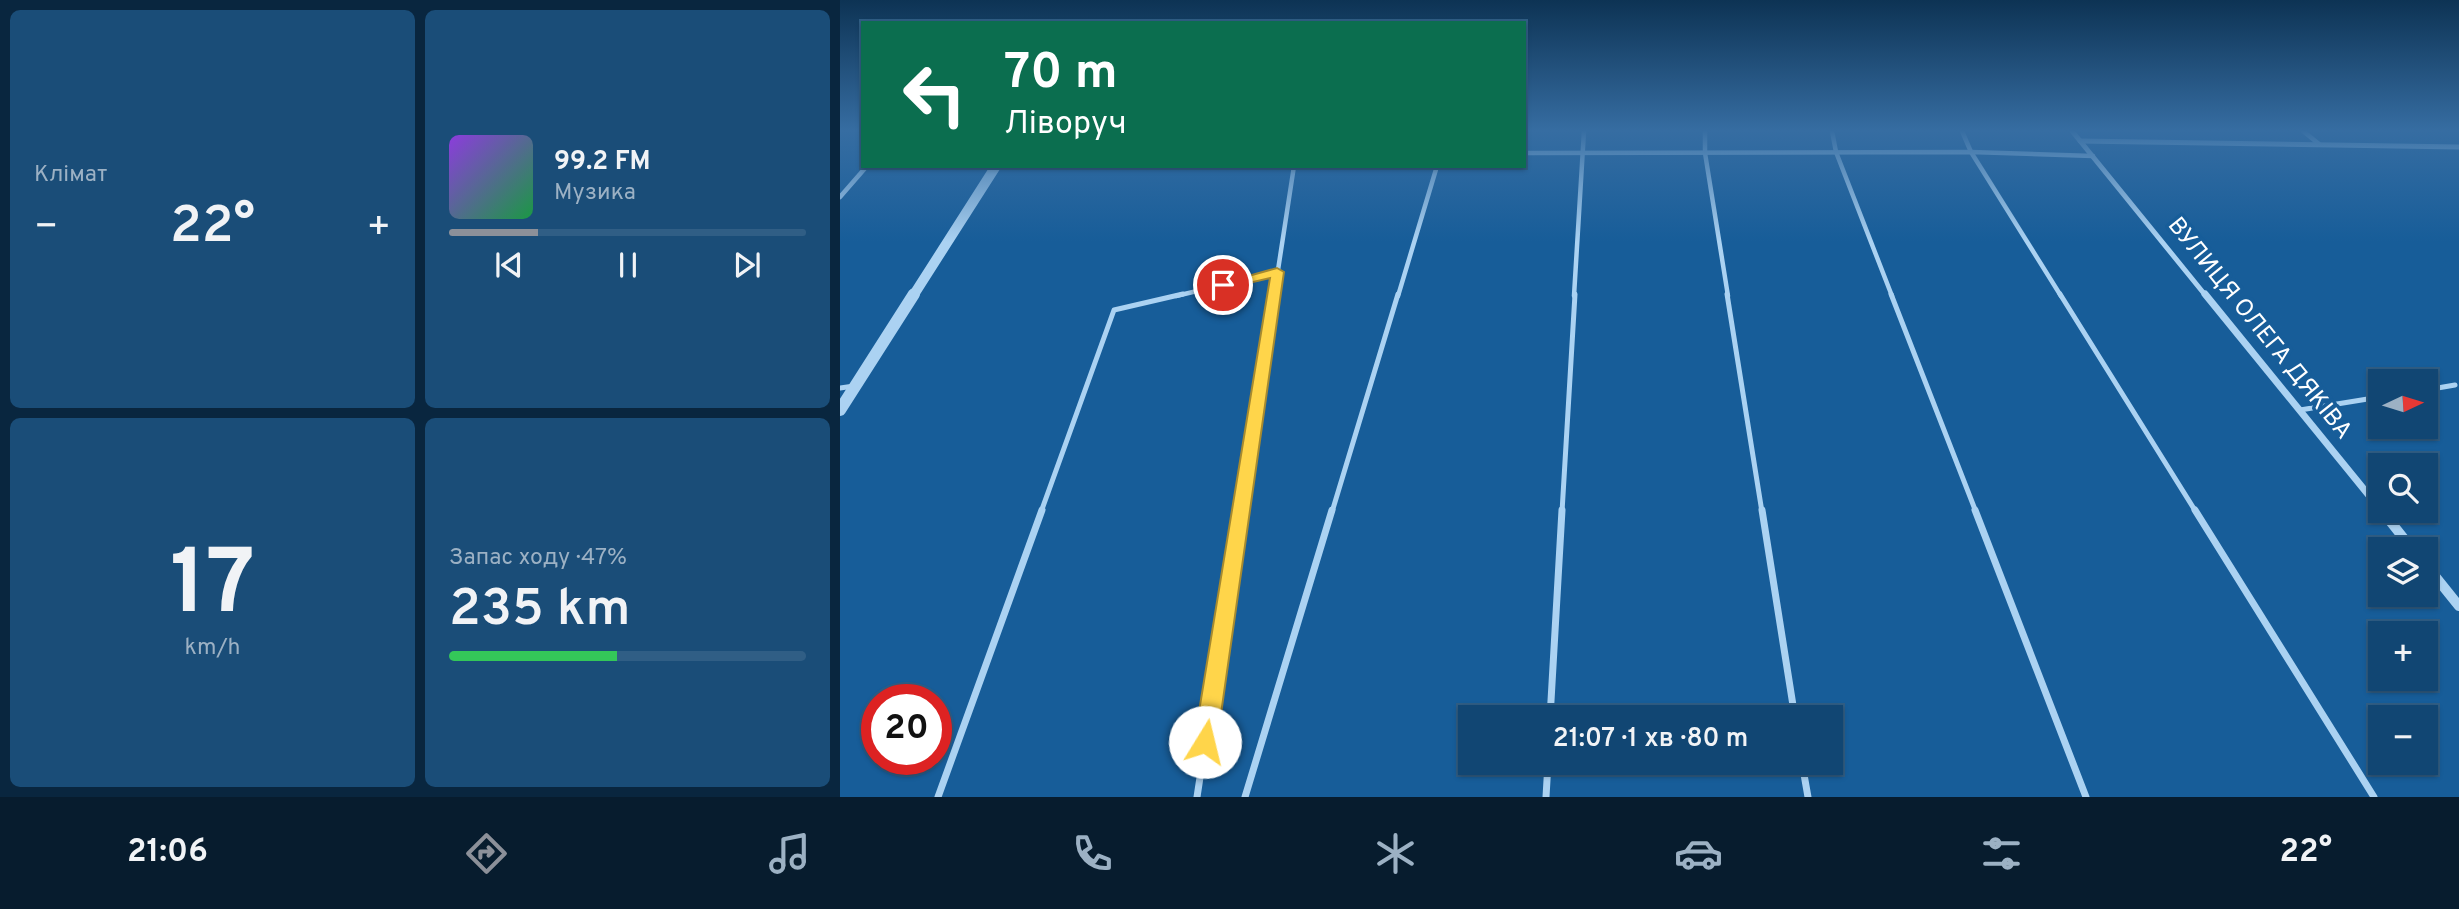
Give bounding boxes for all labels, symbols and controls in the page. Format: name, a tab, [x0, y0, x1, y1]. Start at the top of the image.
text: 70 m	[1004, 44, 1118, 106]
icon: left	[889, 49, 980, 140]
text: Ліворуч	[1004, 105, 1127, 145]
text: 99.2 FM	[554, 146, 651, 179]
text: Клімат	[34, 161, 107, 190]
text: Музика	[554, 179, 636, 208]
text: 22°	[170, 195, 255, 261]
text: −	[34, 204, 59, 253]
text: +	[366, 204, 391, 253]
street label: ВУЛИЦЯ ОЛЕГА ДЯКІВА	[2160, 212, 2358, 446]
icon: previous	[490, 246, 528, 284]
icon: pause	[609, 246, 647, 284]
icon: next	[728, 246, 766, 284]
pin	[1193, 255, 1253, 315]
icon: arrive	[1204, 266, 1242, 304]
north arrow	[2368, 369, 2438, 439]
map controls	[2368, 369, 2438, 775]
button: search	[2368, 453, 2438, 523]
text: 17	[170, 531, 255, 646]
button: layers	[2368, 537, 2438, 607]
text: Запас ходу · 47%	[449, 544, 627, 573]
text: 235 km	[449, 578, 631, 644]
button: +	[2368, 621, 2438, 691]
text: km/h	[185, 634, 240, 663]
speed limit sign: 20	[861, 684, 952, 775]
position arrow	[1168, 705, 1242, 779]
button: −	[2368, 705, 2438, 775]
text: 21:07 · 1 хв · 80 m	[1553, 723, 1748, 756]
icon: directions	[462, 829, 511, 878]
icon: music	[765, 829, 814, 878]
icon: phone	[1068, 829, 1117, 878]
icon: climate	[1371, 829, 1420, 878]
icon: car	[1674, 829, 1723, 878]
icon: filters	[1977, 829, 2026, 878]
text: 21:06	[127, 833, 208, 873]
text: 22°	[2280, 833, 2332, 873]

